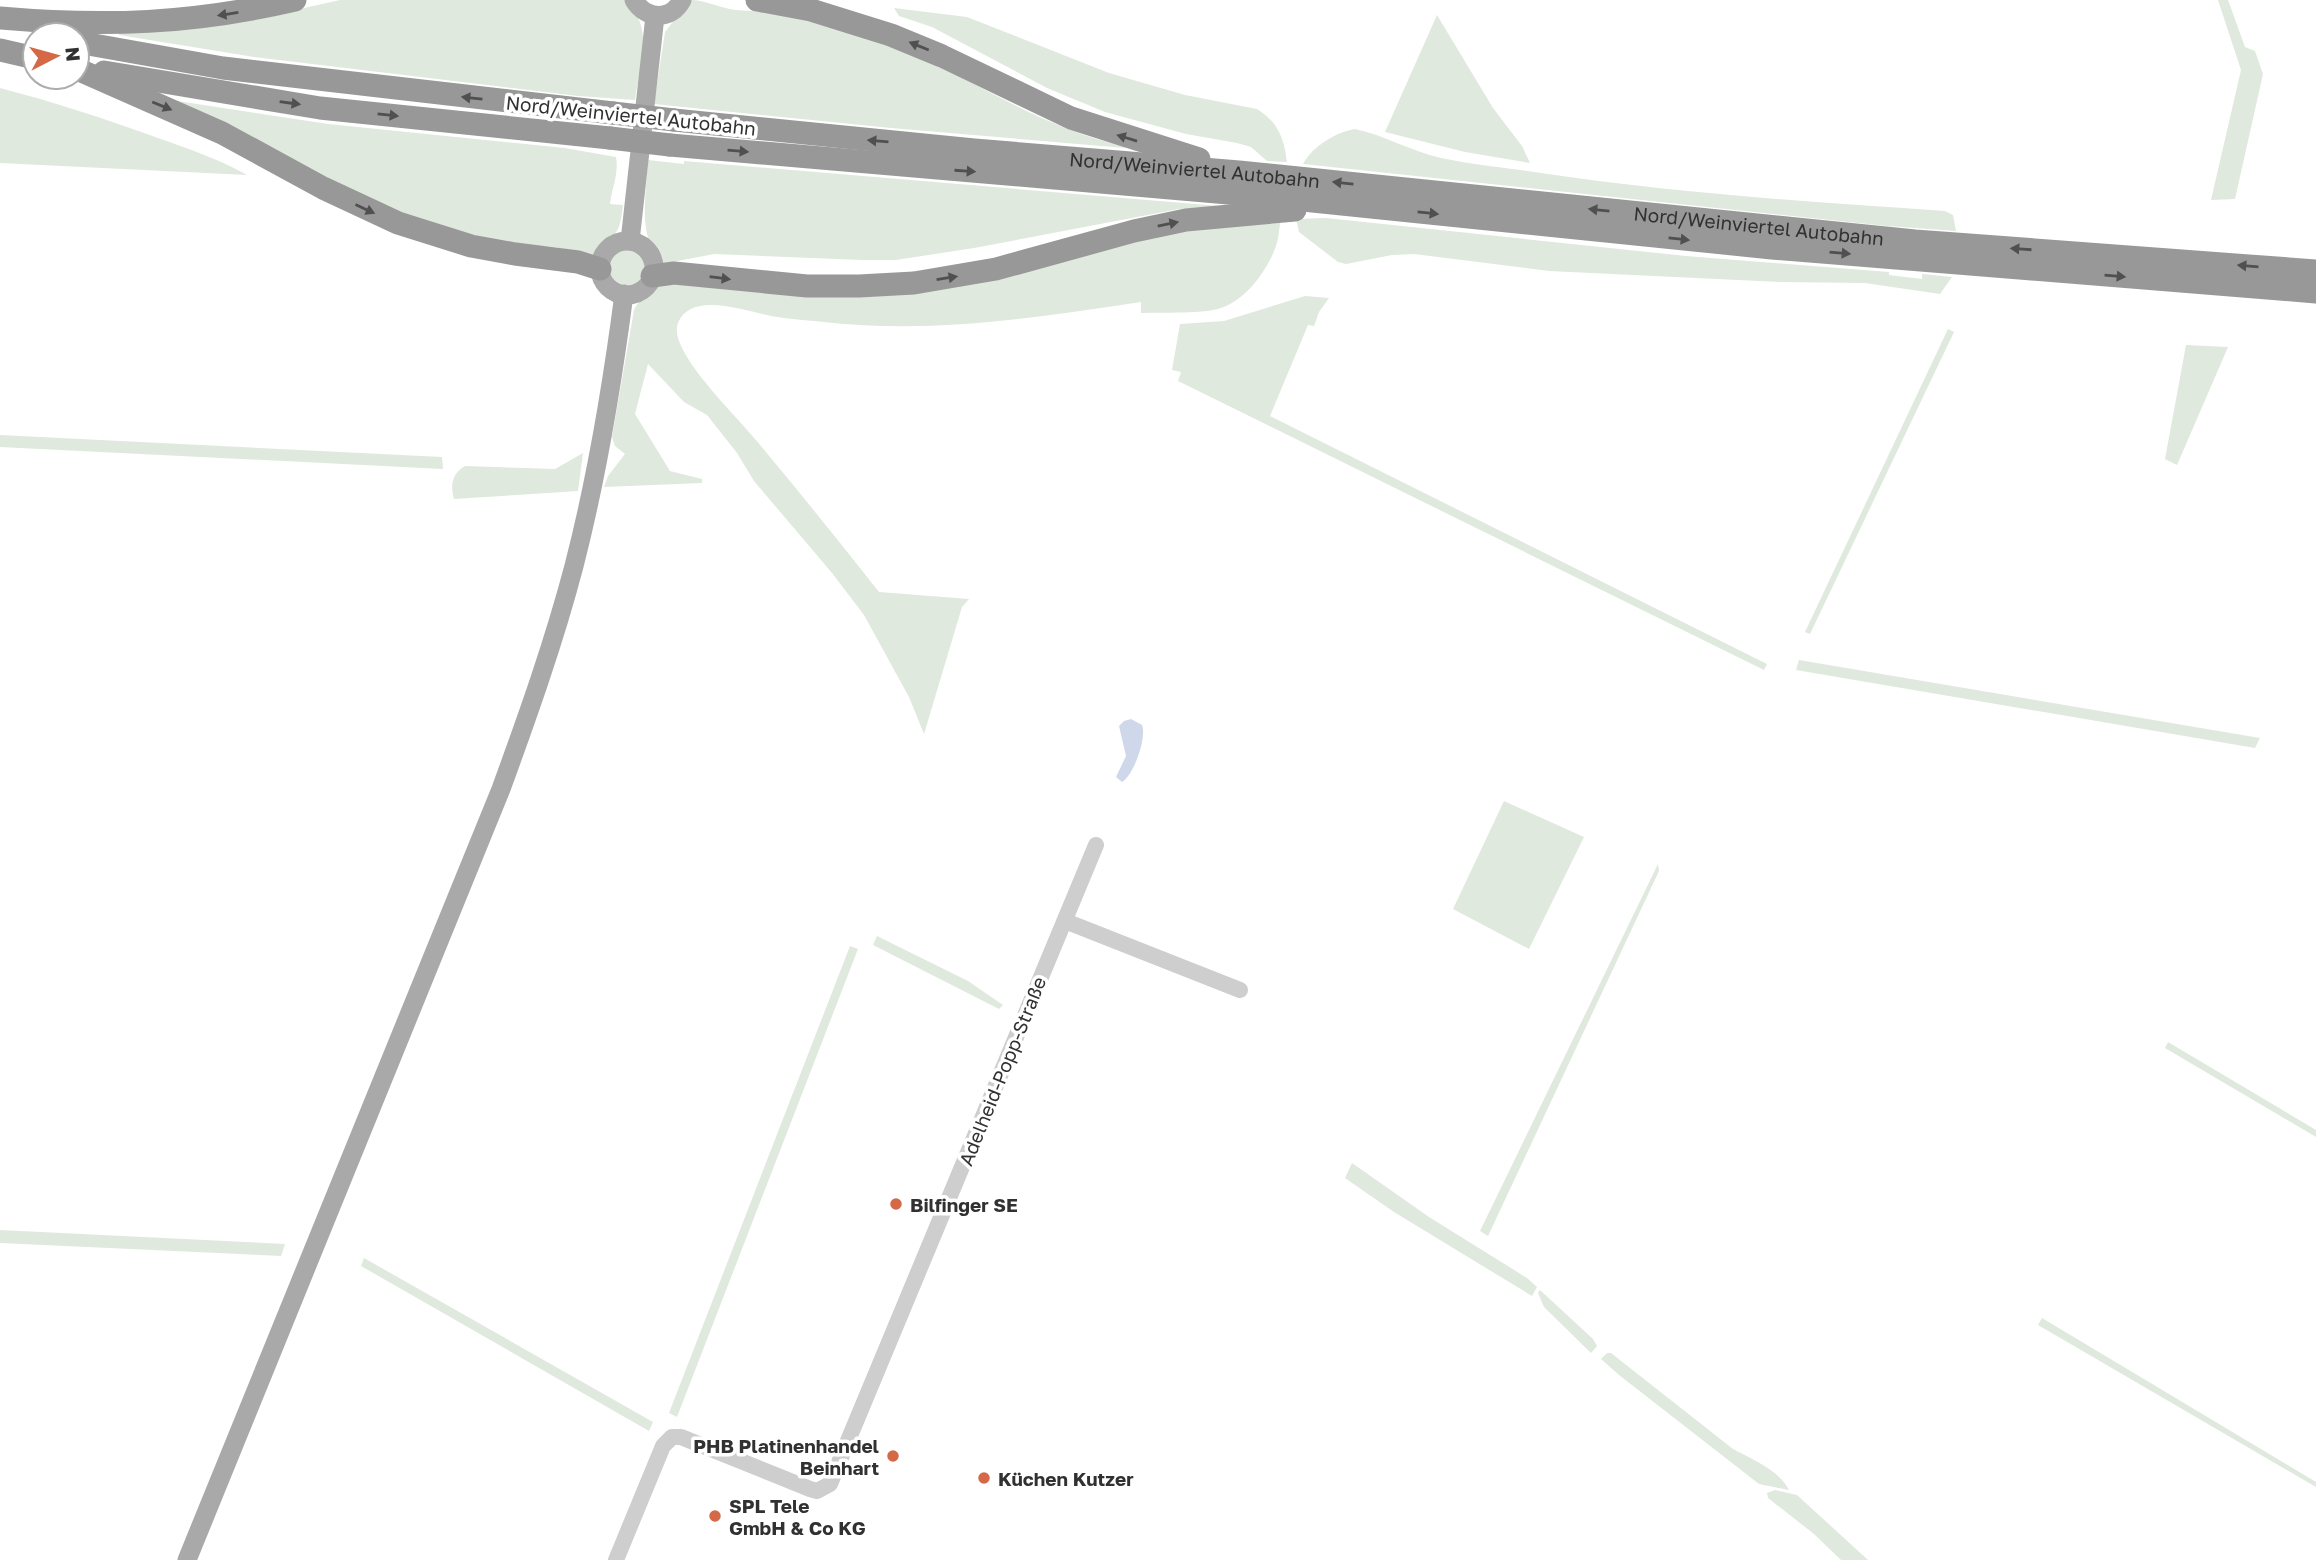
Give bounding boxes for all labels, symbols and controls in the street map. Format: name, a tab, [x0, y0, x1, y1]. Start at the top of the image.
one-way arrow	[217, 9, 239, 20]
north arrow	[21, 21, 91, 91]
one-way arrow	[908, 41, 929, 52]
text: N	[61, 46, 86, 63]
street label: Nord/Weinviertel Autobahn	[505, 90, 757, 140]
one-way arrow	[461, 92, 483, 103]
one-way arrow	[279, 98, 301, 109]
one-way arrow	[151, 101, 172, 112]
one-way arrow	[377, 110, 399, 121]
one-way arrow	[1116, 132, 1137, 142]
one-way arrow	[867, 135, 889, 146]
one-way arrow	[727, 146, 749, 157]
street label: Nord/Weinviertel Autobahn	[1068, 146, 1321, 192]
one-way arrow	[954, 166, 976, 177]
one-way arrow	[1332, 177, 1354, 188]
street label: Nord/Weinviertel Autobahn	[1633, 201, 1885, 249]
one-way arrow	[354, 204, 375, 215]
one-way arrow	[1588, 204, 1610, 215]
one-way arrow	[1418, 207, 1440, 218]
one-way arrow	[1157, 218, 1179, 229]
one-way arrow	[1668, 234, 1690, 245]
one-way arrow	[2010, 244, 2032, 255]
one-way arrow	[1829, 248, 1851, 259]
one-way arrow	[2237, 260, 2259, 271]
one-way arrow	[2104, 271, 2126, 282]
one-way arrow	[709, 272, 731, 283]
one-way arrow	[936, 272, 958, 283]
street label: Adelheid-Popp-Straße	[954, 973, 1050, 1169]
place label: Bilfinger SE	[910, 1193, 1018, 1216]
marker: Bilfinger SE	[888, 1196, 904, 1212]
place label: PHB Platinenhandel Beinhart	[693, 1434, 879, 1479]
marker: PHB Platinenhandel Beinhart	[885, 1448, 901, 1464]
place label: Küchen Kutzer	[998, 1467, 1134, 1490]
marker: Küchen Kutzer	[976, 1470, 992, 1486]
place label: SPL Tele GmbH & Co KG	[729, 1494, 866, 1539]
marker: SPL Tele GmbH & Co KG	[707, 1508, 723, 1524]

